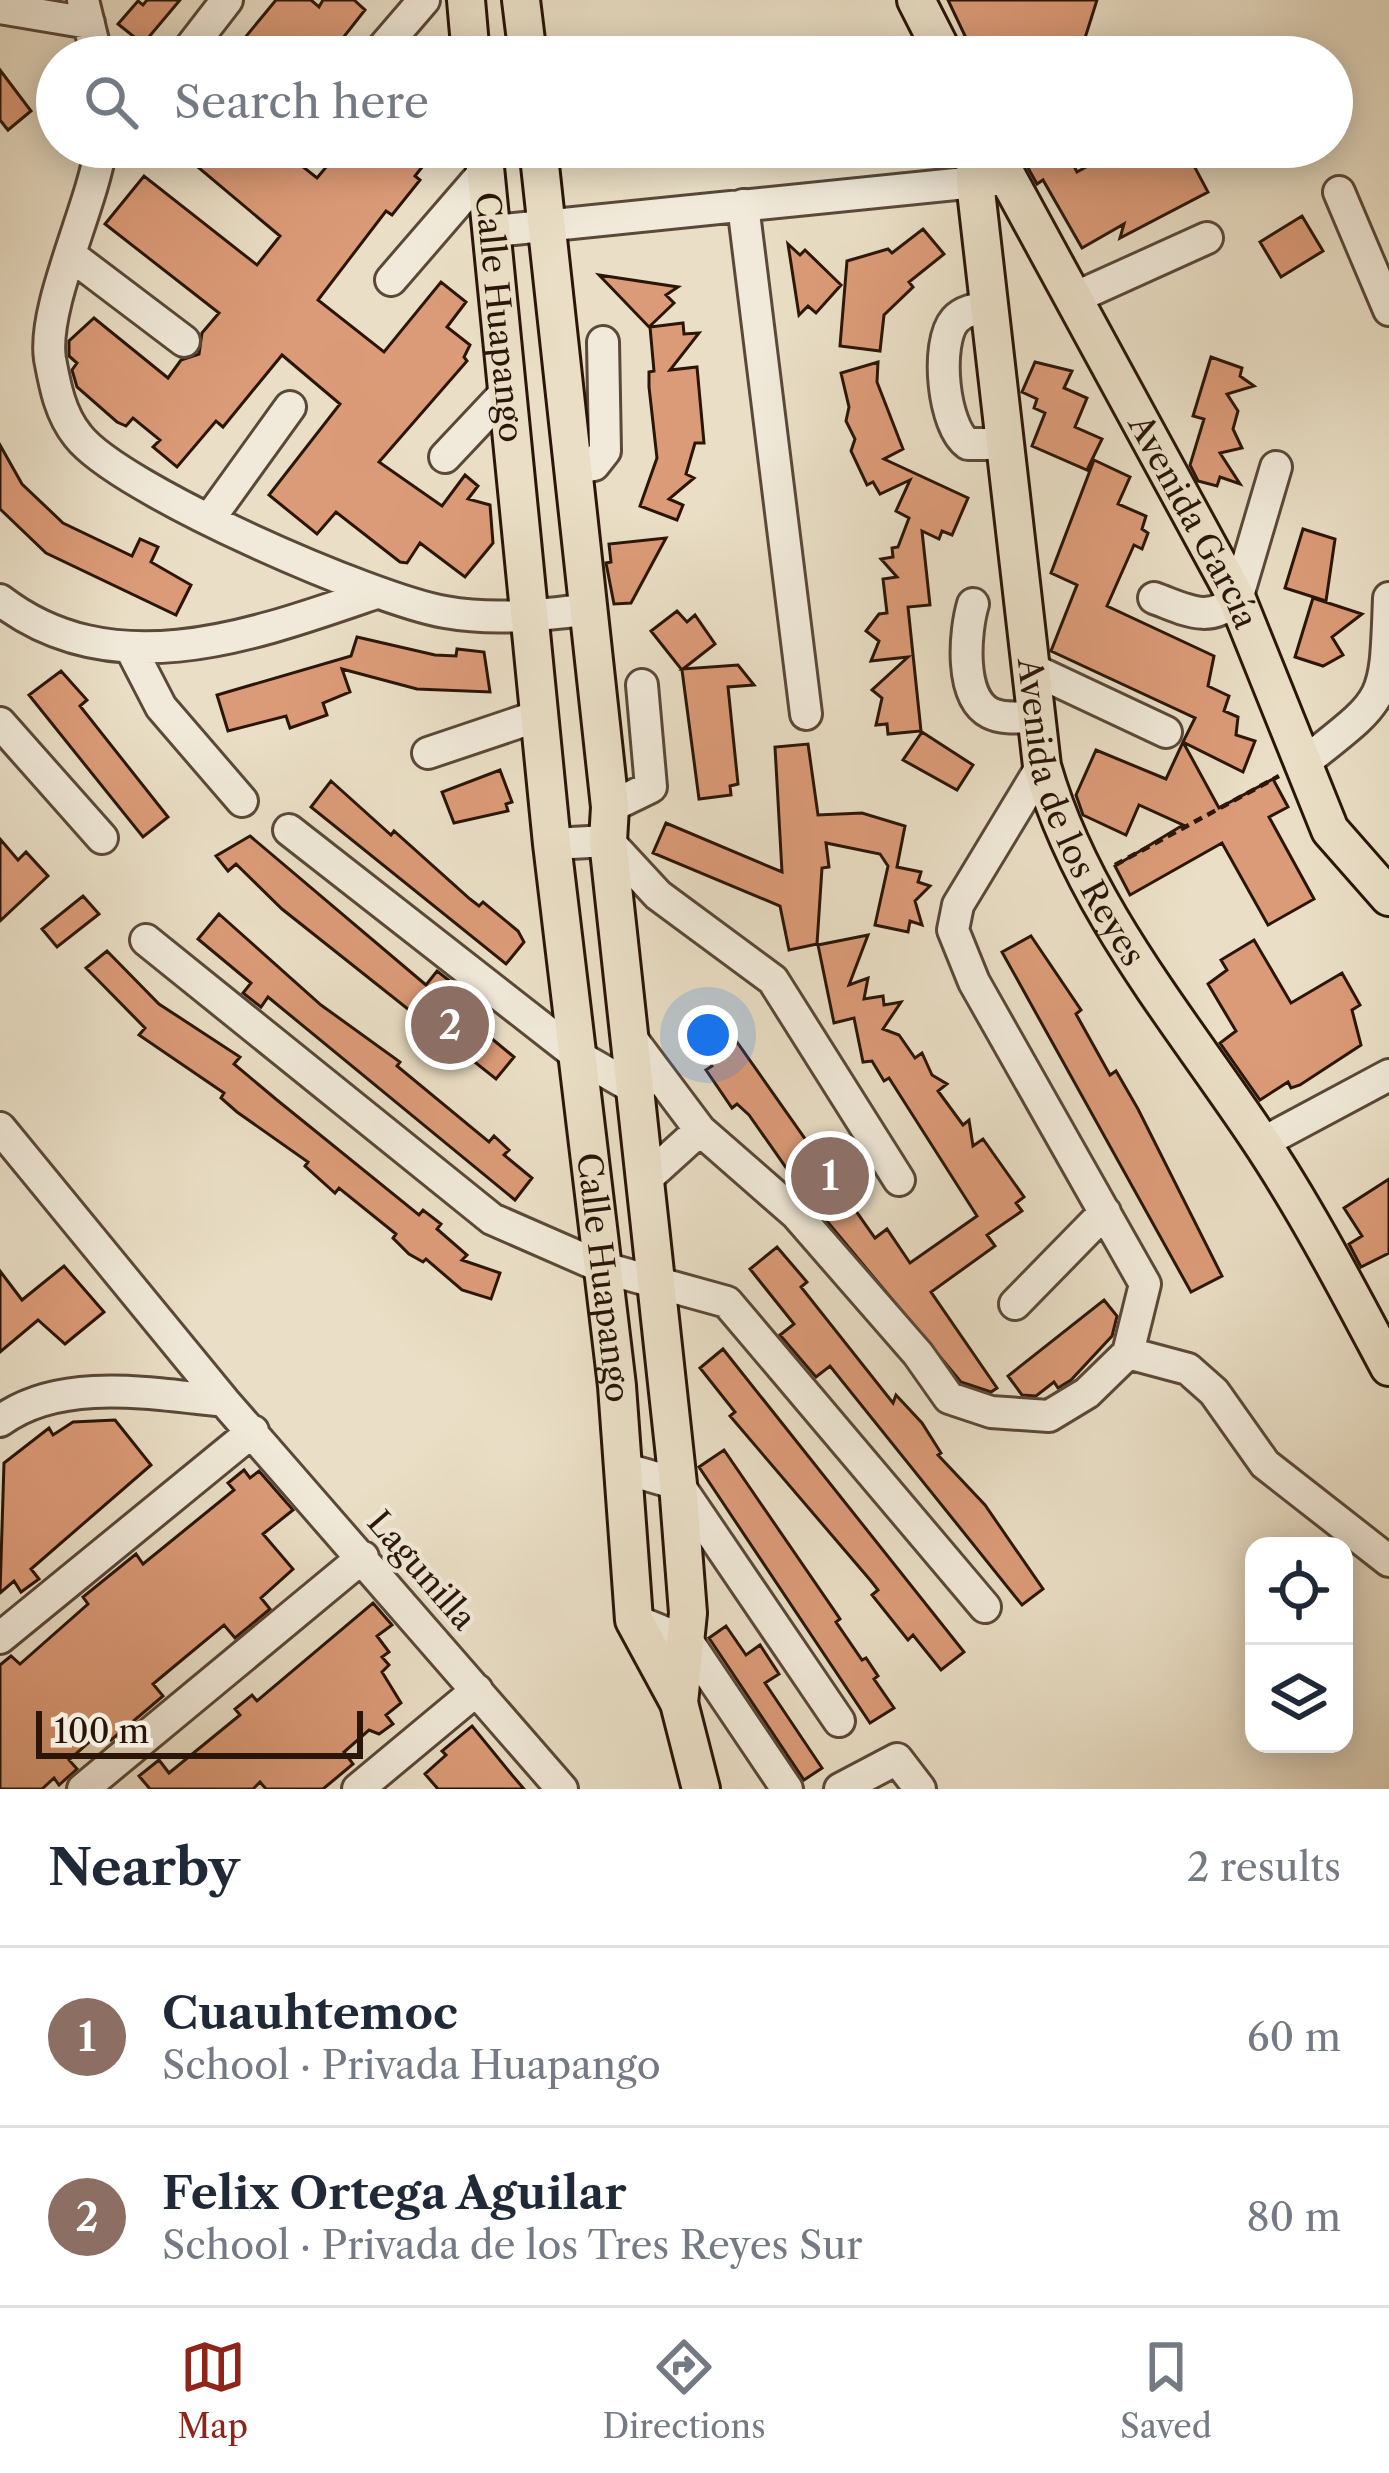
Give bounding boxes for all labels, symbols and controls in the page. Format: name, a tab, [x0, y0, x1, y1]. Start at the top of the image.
search box	[36, 36, 1353, 168]
icon: search	[78, 69, 144, 135]
text: Search here	[174, 74, 429, 130]
street label: Calle Huapango	[467, 190, 532, 444]
street label: Avenida García	[1119, 407, 1267, 635]
street label: Avenida de los Reyes	[1009, 655, 1154, 974]
pin: 2	[411, 980, 489, 1070]
your location	[678, 1005, 738, 1065]
pin: 1	[791, 1131, 869, 1221]
street label: Calle Huapango	[568, 1150, 638, 1404]
street label: Lagunilla	[359, 1502, 485, 1639]
map controls	[1245, 1537, 1353, 1753]
button: locate	[1245, 1537, 1353, 1645]
button: layers	[1245, 1645, 1353, 1753]
scale bar	[36, 1705, 363, 1758]
text: 100 m	[54, 1711, 149, 1752]
text: Nearby	[48, 1836, 240, 1898]
text: 2 results	[1187, 1843, 1341, 1891]
text: Cuauhtemoc	[162, 1985, 458, 2041]
text: 1	[78, 2013, 96, 2061]
text: 60 m	[1247, 2013, 1341, 2061]
text: School · Privada Huapango	[162, 2041, 661, 2089]
text: Felix Ortega Aguilar	[162, 2165, 627, 2221]
text: 2	[75, 2193, 99, 2241]
text: 80 m	[1246, 2193, 1341, 2241]
text: School · Privada de los Tres Reyes Sur	[162, 2221, 863, 2269]
tab: Map	[177, 2334, 248, 2447]
tab: Directions	[603, 2334, 766, 2447]
tab: Saved	[1120, 2334, 1212, 2447]

